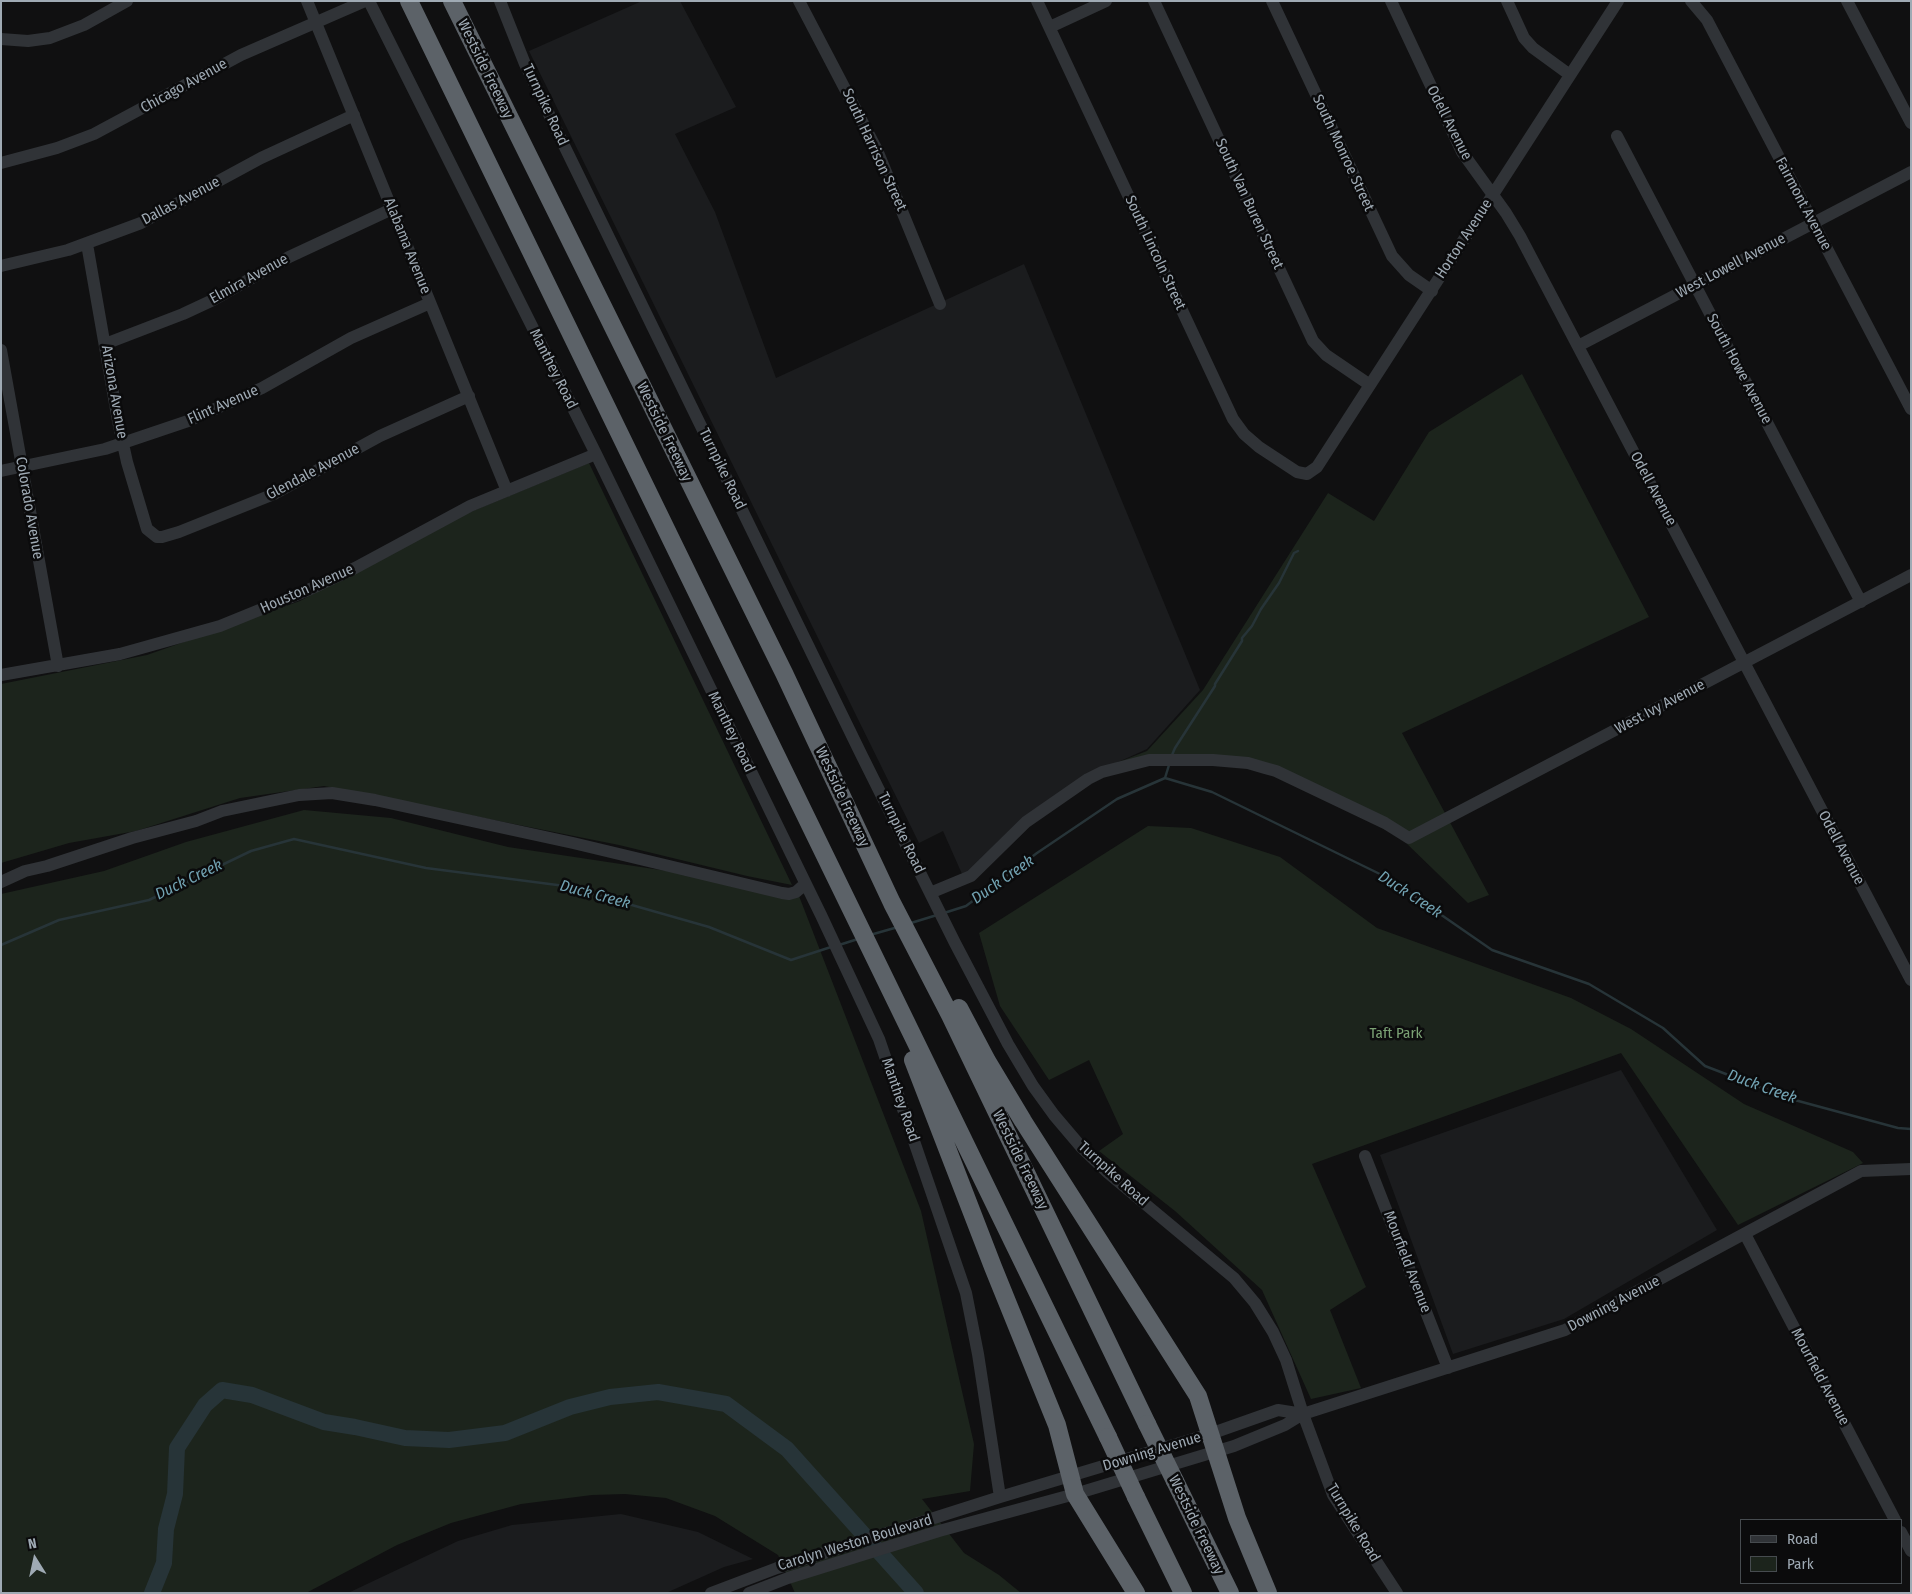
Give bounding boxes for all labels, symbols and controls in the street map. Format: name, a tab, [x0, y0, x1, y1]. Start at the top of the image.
street label: Westside Freeway	[453, 16, 517, 122]
street label: Chicago Avenue	[138, 55, 230, 117]
street label: Turnpike Road	[518, 61, 572, 149]
street label: Odell Avenue	[1423, 83, 1475, 163]
street label: South Harrison Street	[838, 86, 910, 214]
street label: South Monroe Street	[1308, 92, 1378, 214]
street label: South Van Buren Street	[1211, 136, 1287, 272]
street label: Fairmont Avenue	[1771, 154, 1835, 254]
street label: Dallas Avenue	[139, 173, 223, 229]
street label: South Lincoln Street	[1121, 193, 1189, 313]
street label: Alabama Avenue	[380, 195, 434, 297]
street label: Horton Avenue	[1432, 196, 1496, 282]
street label: West Lowell Avenue	[1673, 230, 1789, 302]
street label: Elmira Avenue	[207, 250, 291, 308]
street label: South Howe Avenue	[1702, 311, 1776, 427]
street label: Manthey Road	[525, 326, 581, 412]
street label: Arizona Avenue	[97, 344, 131, 440]
street label: Westside Freeway	[632, 379, 696, 485]
street label: Flint Avenue	[185, 381, 261, 429]
street label: Turnpike Road	[695, 426, 749, 512]
street label: Glendale Avenue	[263, 440, 363, 504]
street label: Odell Avenue	[1626, 449, 1680, 529]
street label: Colorado Avenue	[11, 455, 47, 561]
street label: Houston Avenue	[258, 560, 356, 618]
street label: West Ivy Avenue	[1612, 676, 1708, 738]
street label: Manthey Road	[704, 689, 758, 775]
street label: Westside Freeway	[811, 744, 873, 850]
street label: Turnpike Road	[874, 790, 928, 876]
street label: Odell Avenue	[1814, 808, 1868, 888]
water label: Duck Creek	[968, 851, 1038, 909]
water label: Duck Creek	[152, 856, 226, 904]
water label: Duck Creek	[1375, 867, 1445, 923]
water label: Duck Creek	[558, 876, 632, 914]
park label: Taft Park	[1369, 1025, 1423, 1043]
street label: Manthey Road	[877, 1056, 923, 1144]
water label: Duck Creek	[1725, 1066, 1799, 1108]
street label: Westside Freeway	[988, 1107, 1052, 1213]
street label: Turnpike Road	[1074, 1138, 1152, 1210]
street label: Mourfield Avenue	[1379, 1209, 1435, 1315]
street label: Downing Avenue	[1565, 1272, 1663, 1336]
street label: Mourfield Avenue	[1787, 1325, 1853, 1429]
street label: Downing Avenue	[1101, 1429, 1203, 1475]
street label: Westside Freeway	[1164, 1472, 1228, 1578]
street label: Turnpike Road	[1323, 1481, 1383, 1565]
street label: Carolyn Weston Boulevard	[776, 1511, 934, 1575]
legend	[1740, 1519, 1902, 1584]
text: Road	[1787, 1530, 1818, 1548]
north arrow	[10, 1534, 60, 1584]
text: N	[27, 1535, 38, 1553]
text: Park	[1787, 1555, 1814, 1573]

